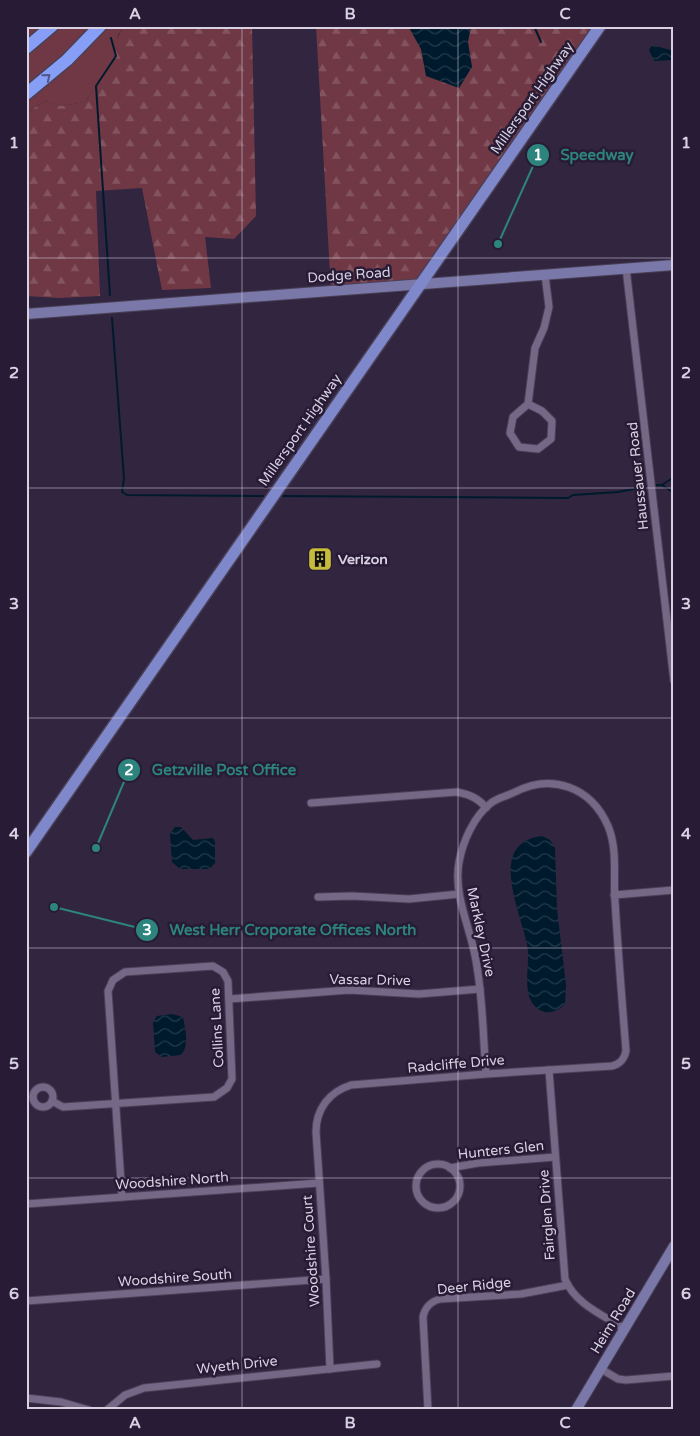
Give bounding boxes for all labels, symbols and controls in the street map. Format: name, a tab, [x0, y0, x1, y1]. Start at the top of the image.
text: A	[129, 4, 141, 24]
text: B	[344, 4, 356, 24]
text: C	[559, 4, 571, 24]
street label: Millersport Highway	[487, 38, 577, 157]
one-way arrow	[41, 73, 50, 82]
text: 1	[9, 133, 19, 153]
text: 1	[681, 133, 691, 153]
callout: Speedway	[526, 140, 644, 170]
text: 1	[533, 146, 543, 164]
text: Speedway	[560, 146, 634, 165]
street label: Dodge Road	[307, 264, 391, 286]
text: 2	[9, 363, 19, 383]
text: 2	[681, 363, 691, 383]
street label: Millersport Highway	[255, 370, 345, 489]
street label: Haussauer Road	[624, 421, 652, 531]
building icon: Verizon	[307, 546, 333, 572]
place label: Verizon	[338, 551, 388, 568]
text: 3	[9, 594, 19, 614]
text: 3	[681, 594, 691, 614]
callout: Getzville Post Office	[116, 755, 306, 785]
text: 2	[124, 761, 134, 779]
text: Getzville Post Office	[152, 761, 297, 779]
text: 4	[9, 824, 19, 844]
text: 4	[681, 824, 691, 844]
street label: Markley Drive	[463, 886, 499, 979]
callout: West Herr Croporate Offices North	[134, 915, 426, 945]
text: 3	[142, 921, 152, 939]
text: West Herr Croporate Offices North	[169, 921, 417, 940]
street label: Vassar Drive	[329, 971, 411, 989]
street label: Collins Lane	[206, 988, 228, 1068]
street label: Radcliffe Drive	[407, 1051, 505, 1077]
text: 5	[9, 1054, 19, 1074]
text: 5	[681, 1054, 691, 1074]
street label: Hunters Glen	[457, 1137, 545, 1163]
street label: Woodshire North	[115, 1169, 229, 1193]
street label: Fairglen Drive	[535, 1169, 559, 1261]
street label: Woodshire Court	[299, 1194, 323, 1308]
street label: Woodshire South	[117, 1266, 233, 1290]
street label: Deer Ridge	[436, 1274, 512, 1298]
text: 6	[9, 1284, 19, 1304]
text: 6	[681, 1284, 691, 1304]
street label: Heim Road	[587, 1285, 639, 1357]
street label: Wyeth Drive	[196, 1352, 278, 1378]
text: A	[129, 1413, 141, 1433]
text: B	[344, 1413, 356, 1433]
text: C	[559, 1413, 571, 1433]

